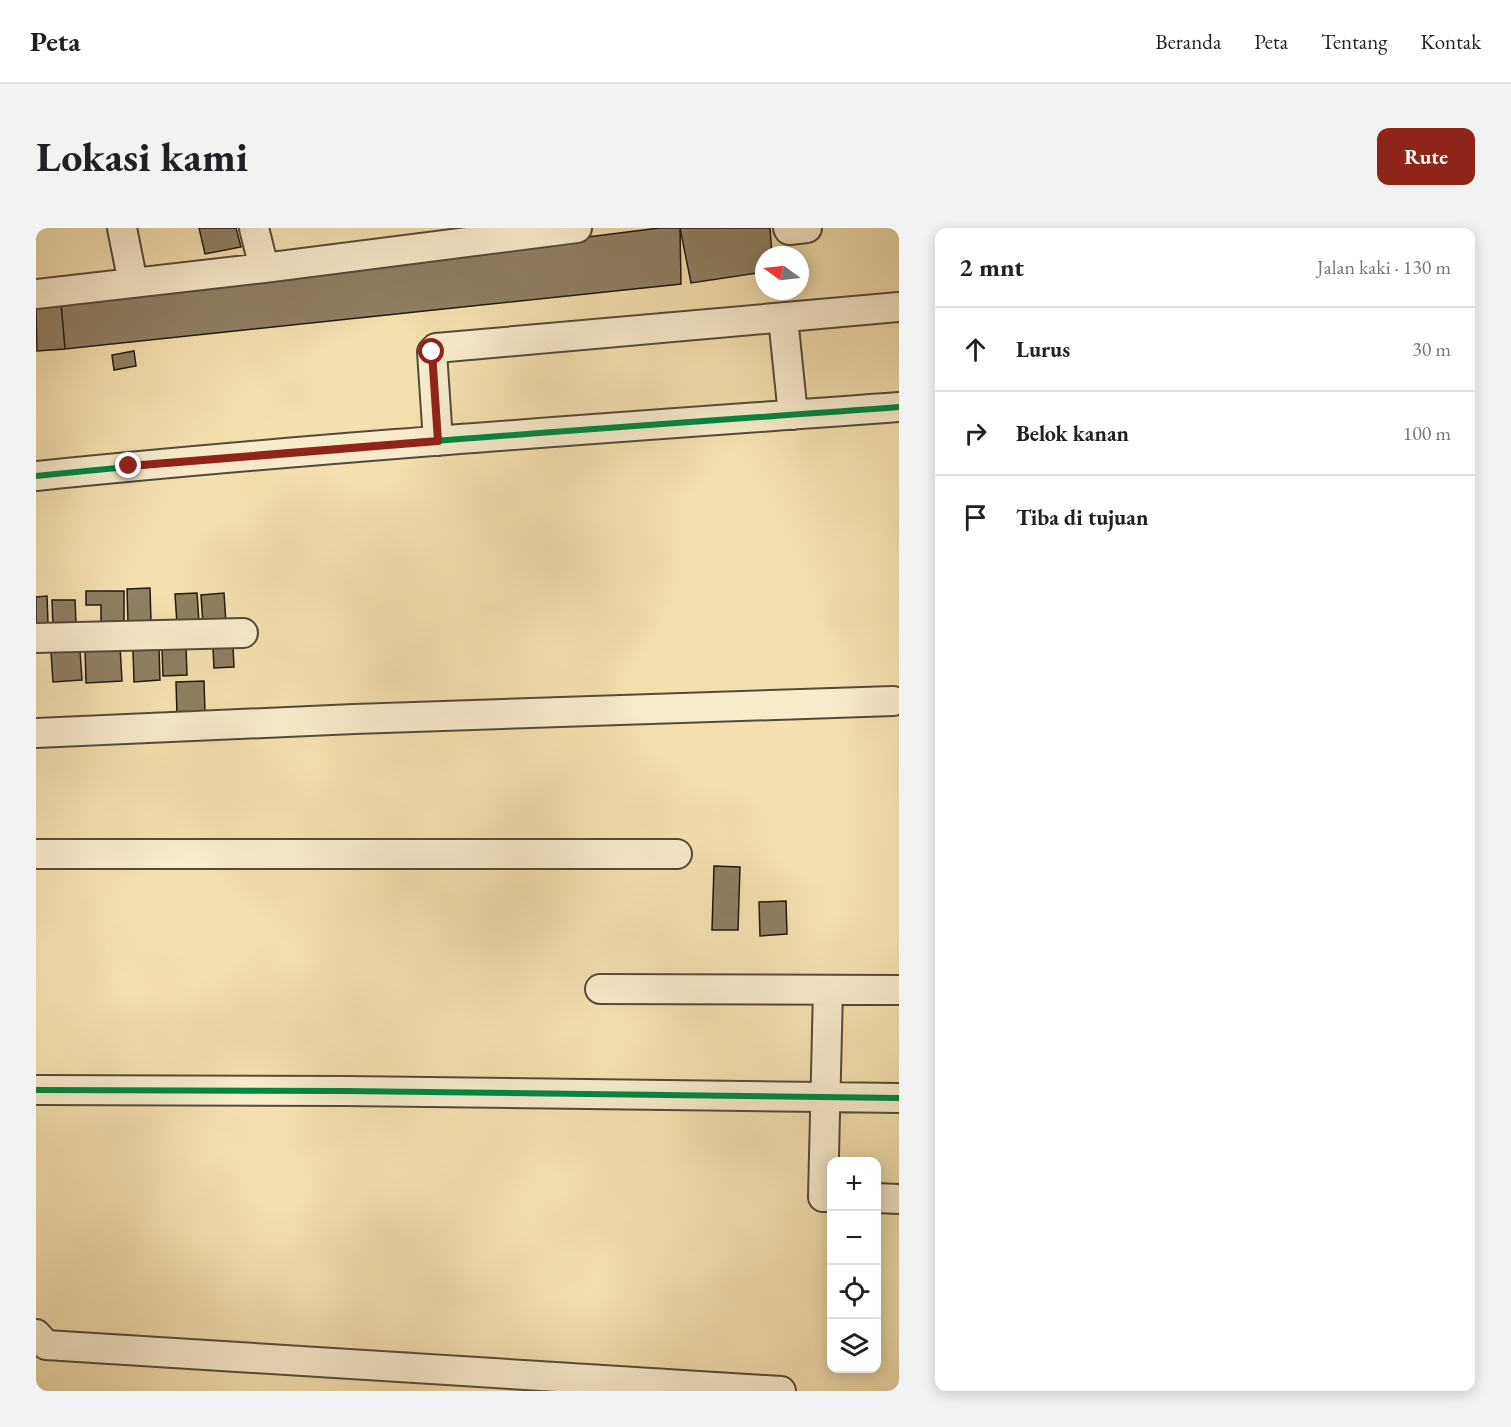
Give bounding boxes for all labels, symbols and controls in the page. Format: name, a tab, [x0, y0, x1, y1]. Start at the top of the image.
text: Peta	[30, 23, 81, 59]
text: Beranda	[1155, 28, 1221, 55]
text: Peta	[1254, 28, 1288, 55]
text: Tentang	[1321, 28, 1387, 55]
text: Kontak	[1420, 28, 1481, 55]
button: Rute	[1377, 128, 1475, 185]
text: Lokasi kami	[36, 129, 248, 184]
north arrow	[755, 246, 809, 300]
text: 2 mnt	[959, 250, 1024, 284]
text: Jalan kaki · 130 m	[1317, 254, 1451, 280]
icon: ahead	[959, 333, 992, 366]
text: Lurus	[1016, 335, 1070, 364]
text: 30 m	[1412, 336, 1451, 362]
route start	[418, 338, 444, 364]
icon: right	[959, 417, 992, 450]
text: Belok kanan	[1016, 419, 1129, 448]
text: 100 m	[1403, 420, 1451, 446]
route end	[115, 452, 141, 478]
icon: arrive	[959, 501, 992, 534]
text: Tiba di tujuan	[1016, 503, 1148, 532]
map controls	[827, 1157, 881, 1373]
button: +	[827, 1157, 881, 1211]
button: −	[827, 1211, 881, 1265]
button: locate	[827, 1265, 881, 1319]
button: layers	[827, 1319, 881, 1373]

